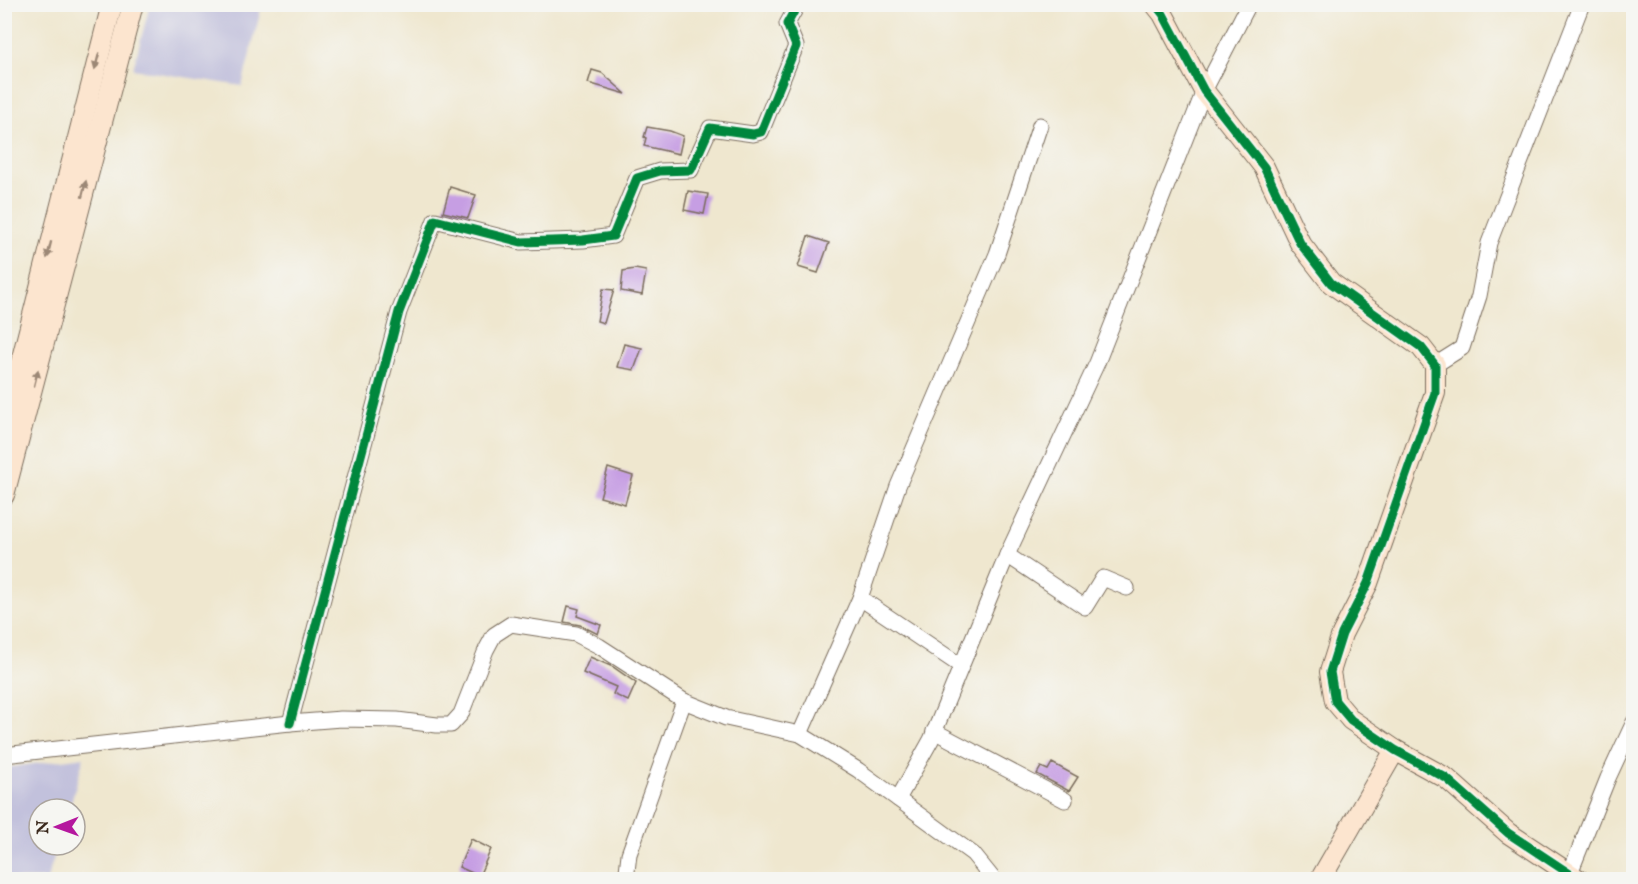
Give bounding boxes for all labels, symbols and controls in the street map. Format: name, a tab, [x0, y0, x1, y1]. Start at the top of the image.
one-way arrow	[92, 52, 101, 70]
one-way arrow	[80, 180, 90, 198]
one-way arrow	[44, 241, 54, 259]
one-way arrow	[32, 369, 41, 387]
north arrow	[27, 797, 87, 857]
text: N	[34, 820, 54, 835]

